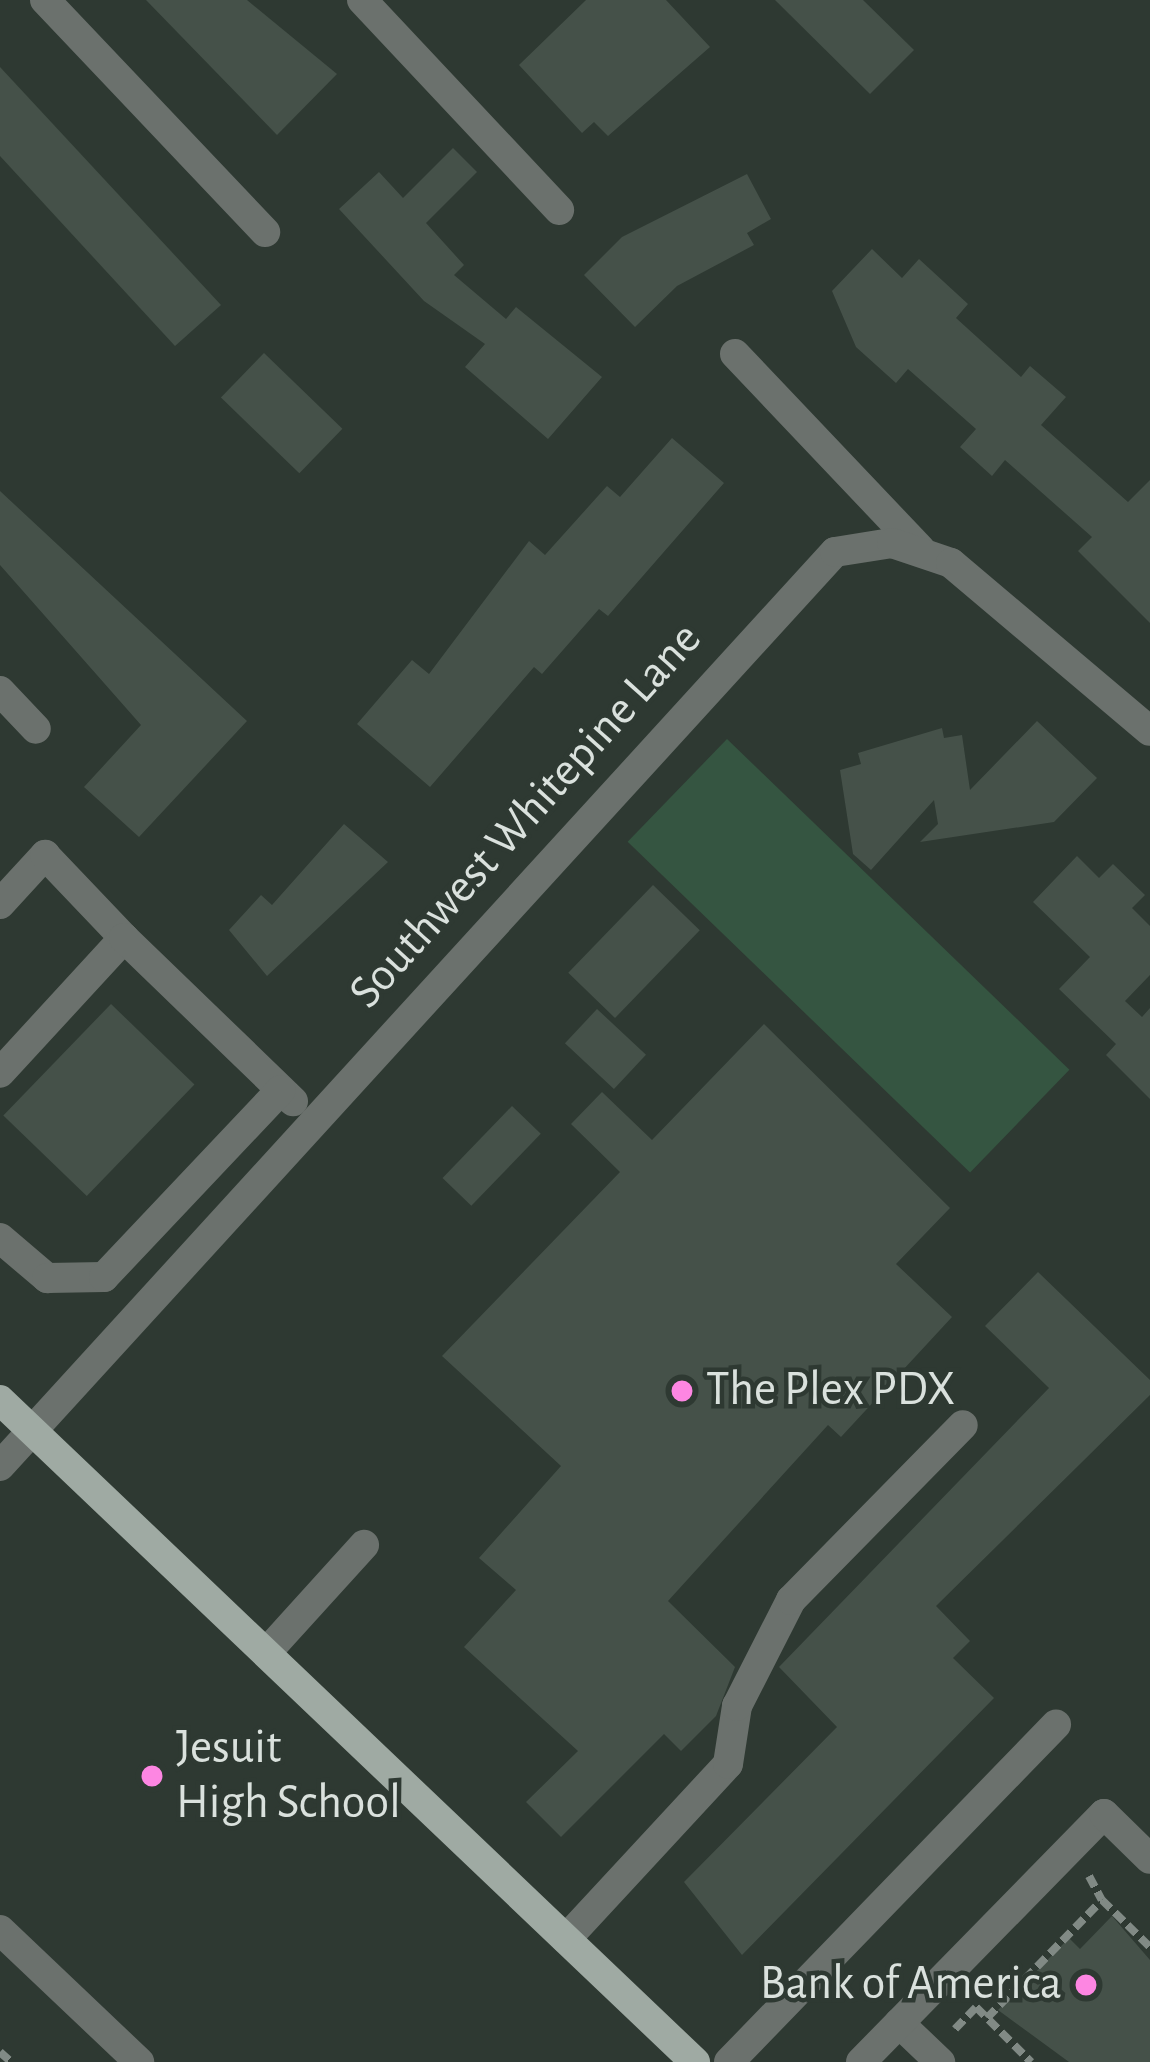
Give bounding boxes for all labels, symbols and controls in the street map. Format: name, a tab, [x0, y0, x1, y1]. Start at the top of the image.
street label: Southwest Whitepine Lane	[338, 611, 714, 1021]
place label: The Plex PDX	[706, 1362, 955, 1420]
marker: The Plex PDX	[669, 1378, 695, 1404]
place label: Jesuit High School	[176, 1719, 401, 1832]
marker: Jesuit High School	[139, 1763, 165, 1789]
place label: Bank of America	[760, 1956, 1062, 2014]
marker: Bank of America	[1073, 1972, 1099, 1998]

